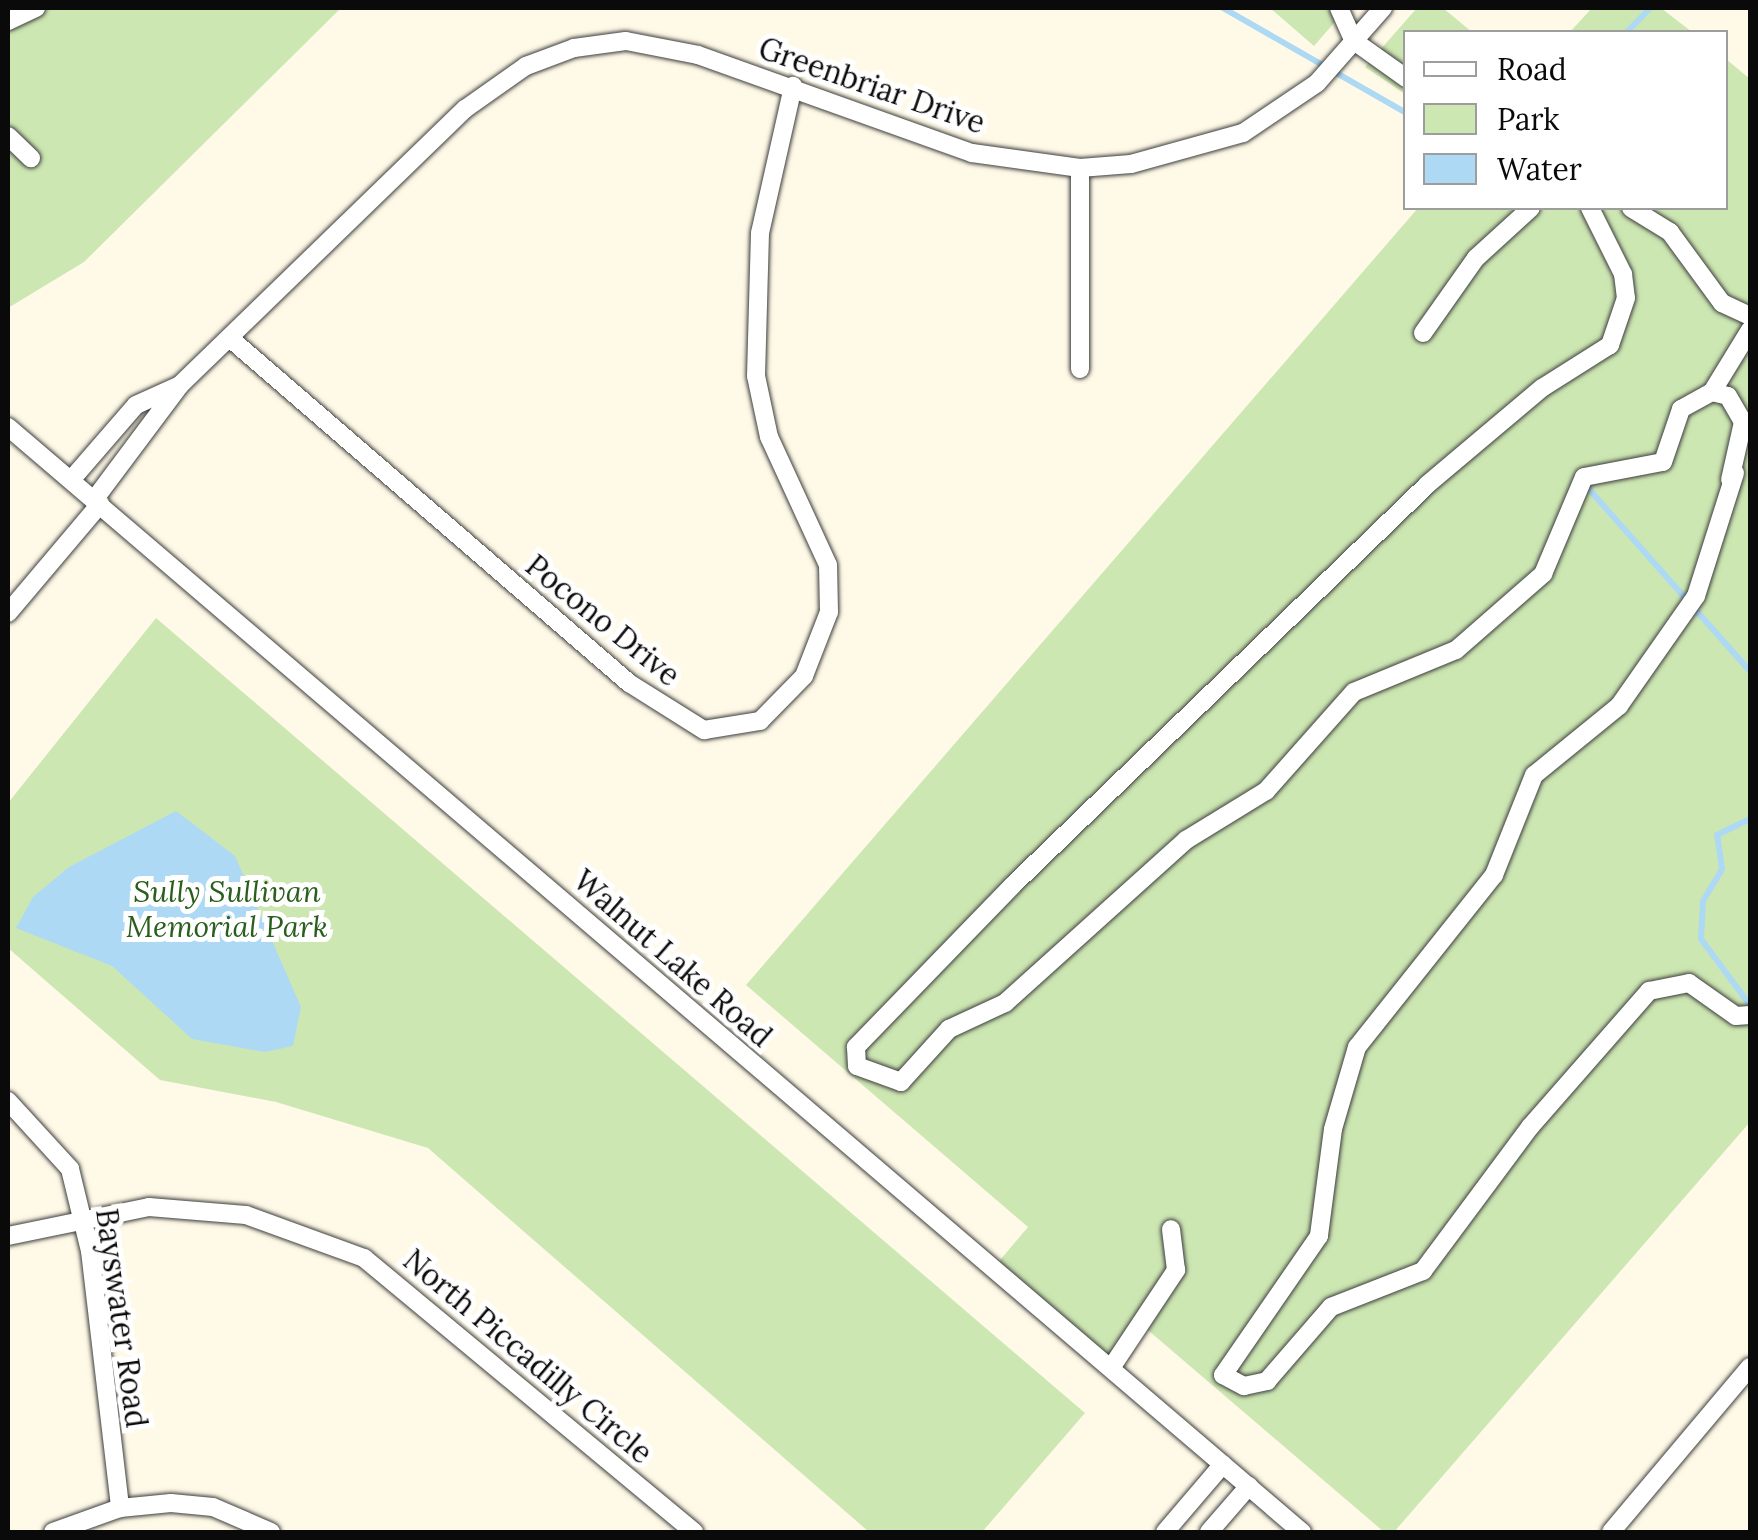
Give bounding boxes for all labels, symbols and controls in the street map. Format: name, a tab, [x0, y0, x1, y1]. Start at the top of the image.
street label: Greenbriar Drive	[754, 29, 990, 141]
legend	[1403, 30, 1728, 210]
text: Road	[1497, 50, 1567, 88]
text: Park	[1497, 100, 1559, 138]
text: Water	[1497, 150, 1582, 188]
street label: Pocono Drive	[519, 547, 687, 693]
street label: Walnut Lake Road	[566, 862, 780, 1054]
park label: Sully Sullivan Memorial Park	[126, 873, 328, 944]
street label: Bayswater Road	[89, 1206, 155, 1430]
street label: North Piccadilly Circle	[396, 1241, 660, 1471]

